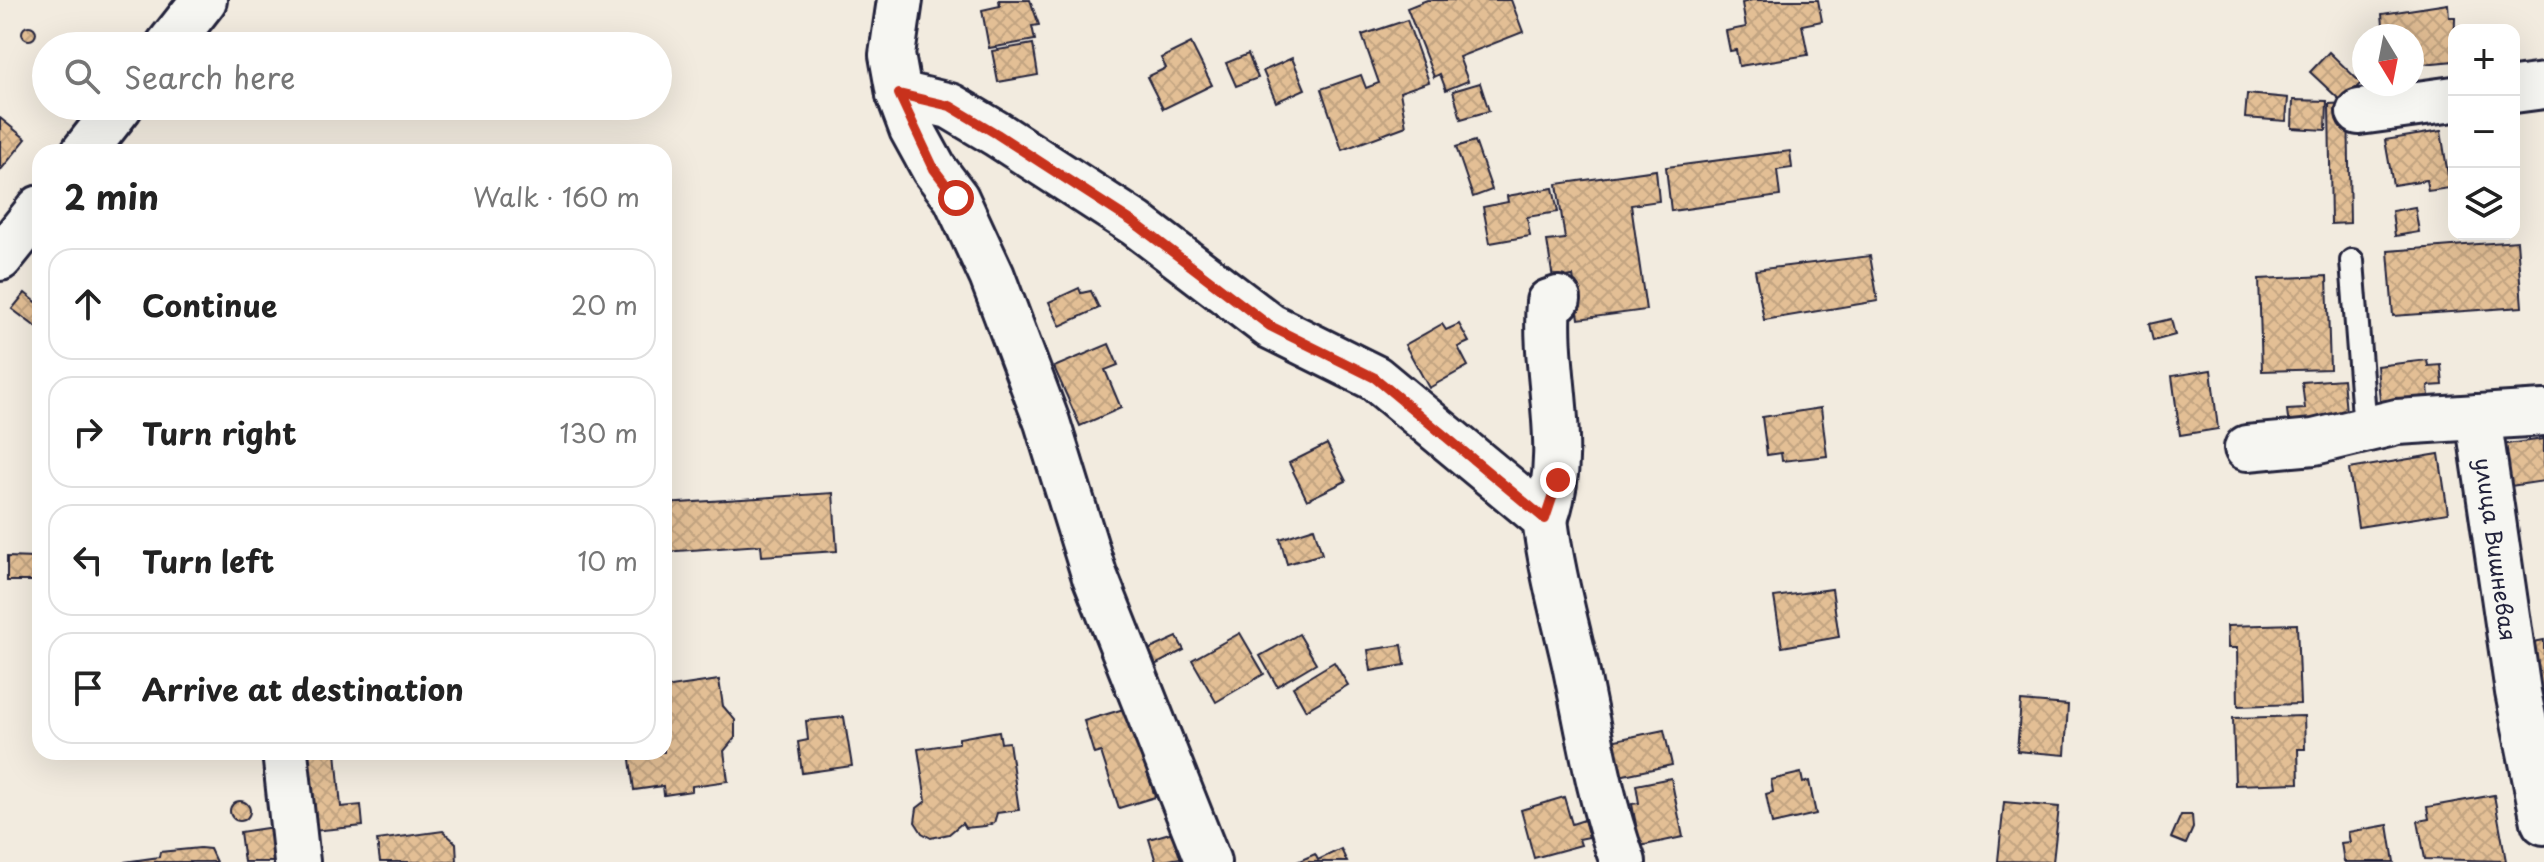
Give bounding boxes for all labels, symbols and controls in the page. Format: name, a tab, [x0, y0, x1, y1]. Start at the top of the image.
north arrow	[2352, 24, 2424, 96]
map controls	[2448, 24, 2520, 240]
button: +	[2448, 24, 2520, 96]
search box	[32, 32, 672, 120]
icon: search	[60, 54, 104, 98]
text: Search here	[124, 54, 296, 99]
button: −	[2448, 96, 2520, 168]
button: layers	[2448, 168, 2520, 240]
text: 2 min	[64, 170, 159, 222]
text: Walk · 160 m	[473, 177, 640, 216]
route start	[938, 180, 974, 216]
icon: ahead	[66, 282, 110, 326]
text: Continue	[142, 282, 277, 327]
text: 20 m	[571, 285, 638, 324]
icon: right	[66, 410, 110, 454]
text: Turn right	[142, 410, 297, 455]
text: 130 m	[559, 413, 638, 452]
street label: улица Вишневая	[2468, 455, 2526, 643]
route end	[1540, 462, 1576, 498]
icon: left	[66, 538, 110, 582]
text: Turn left	[142, 538, 274, 583]
text: 10 m	[577, 541, 638, 580]
icon: arrive	[66, 666, 110, 710]
text: Arrive at destination	[142, 666, 464, 711]

